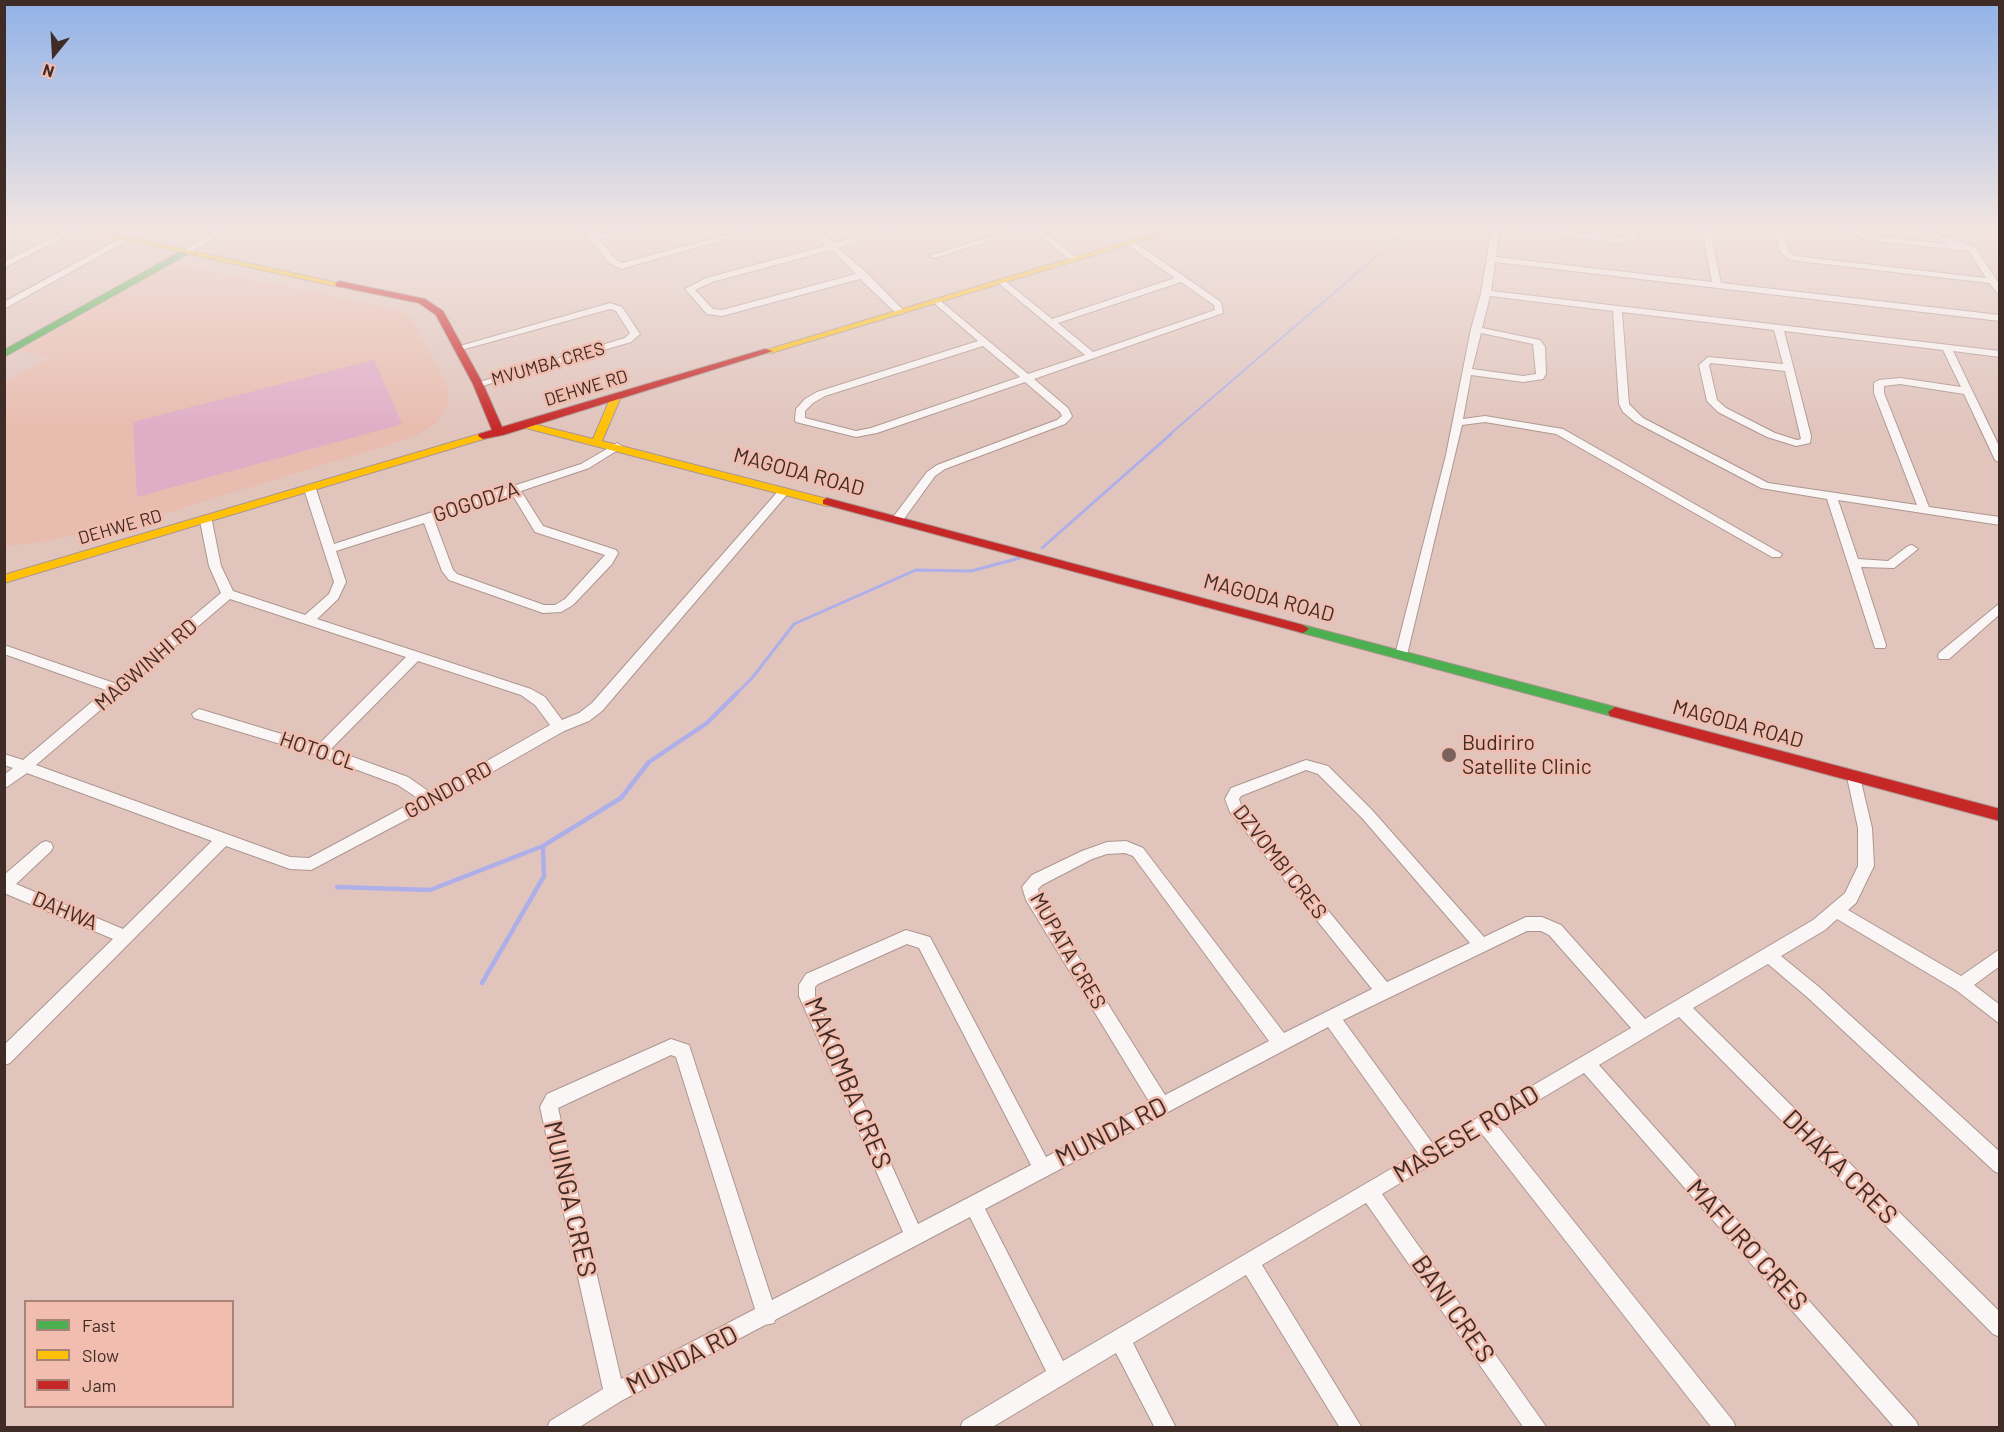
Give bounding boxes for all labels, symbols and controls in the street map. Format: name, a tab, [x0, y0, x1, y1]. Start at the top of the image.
north arrow	[24, 24, 84, 84]
text: N	[40, 61, 56, 82]
street label: MVUMBA CRES	[489, 338, 607, 390]
street label: DEHWE RD	[542, 365, 630, 411]
street label: MAGODA ROAD	[731, 442, 867, 502]
street label: GOGODZA	[430, 476, 522, 528]
street label: DEHWE RD	[76, 505, 164, 549]
street label: MAGODA ROAD	[1201, 568, 1337, 628]
street label: MAGWINHI RD	[90, 614, 202, 716]
street label: MAGODA ROAD	[1670, 694, 1806, 754]
street label: HOTO CL	[276, 726, 360, 776]
place label: Budiriro Satellite Clinic	[1462, 730, 1592, 780]
marker: Budiriro Satellite Clinic	[1440, 746, 1458, 764]
street label: GONDO RD	[400, 756, 496, 824]
street label: DZVOMBI CRES	[1228, 800, 1332, 924]
street label: DAHWA	[29, 886, 101, 936]
street label: MUPATA CRES	[1025, 888, 1111, 1014]
street label: MAKOMBA CRES	[798, 992, 898, 1174]
street label: MASESE ROAD	[1388, 1078, 1544, 1190]
street label: MUNDA RD	[1050, 1091, 1172, 1173]
street label: DHAKA CRES	[1776, 1103, 1904, 1231]
street label: MUINGA CRES	[537, 1118, 603, 1280]
street label: MAFURO CRES	[1680, 1173, 1814, 1317]
street label: BANI CRES	[1405, 1249, 1501, 1369]
legend	[24, 1300, 234, 1408]
text: Fast	[82, 1314, 116, 1336]
street label: MUNDA RD	[621, 1319, 743, 1401]
text: Slow	[82, 1344, 119, 1366]
text: Jam	[82, 1374, 116, 1396]

